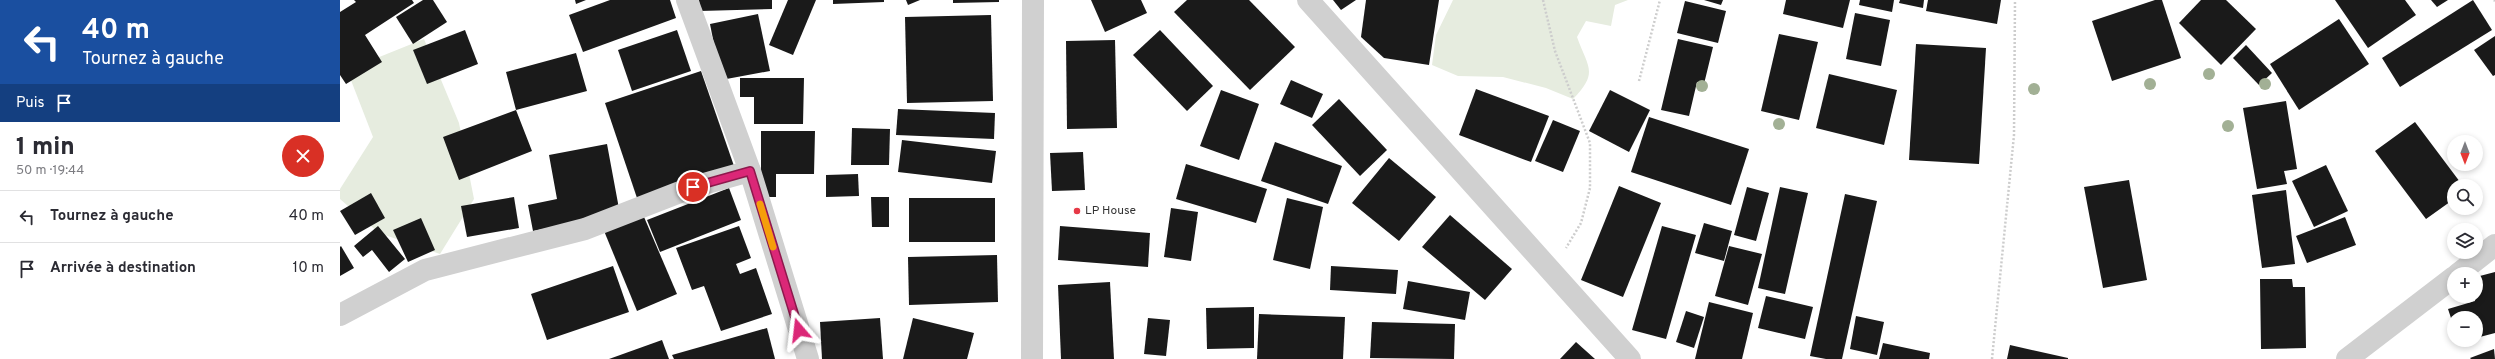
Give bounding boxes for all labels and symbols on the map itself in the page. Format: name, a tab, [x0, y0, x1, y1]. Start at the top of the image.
north arrow	[2447, 135, 2483, 171]
pin	[676, 170, 710, 204]
place label: LP House	[1085, 203, 1136, 219]
marker: LP House	[1072, 206, 1082, 216]
position arrow	[778, 309, 820, 351]

